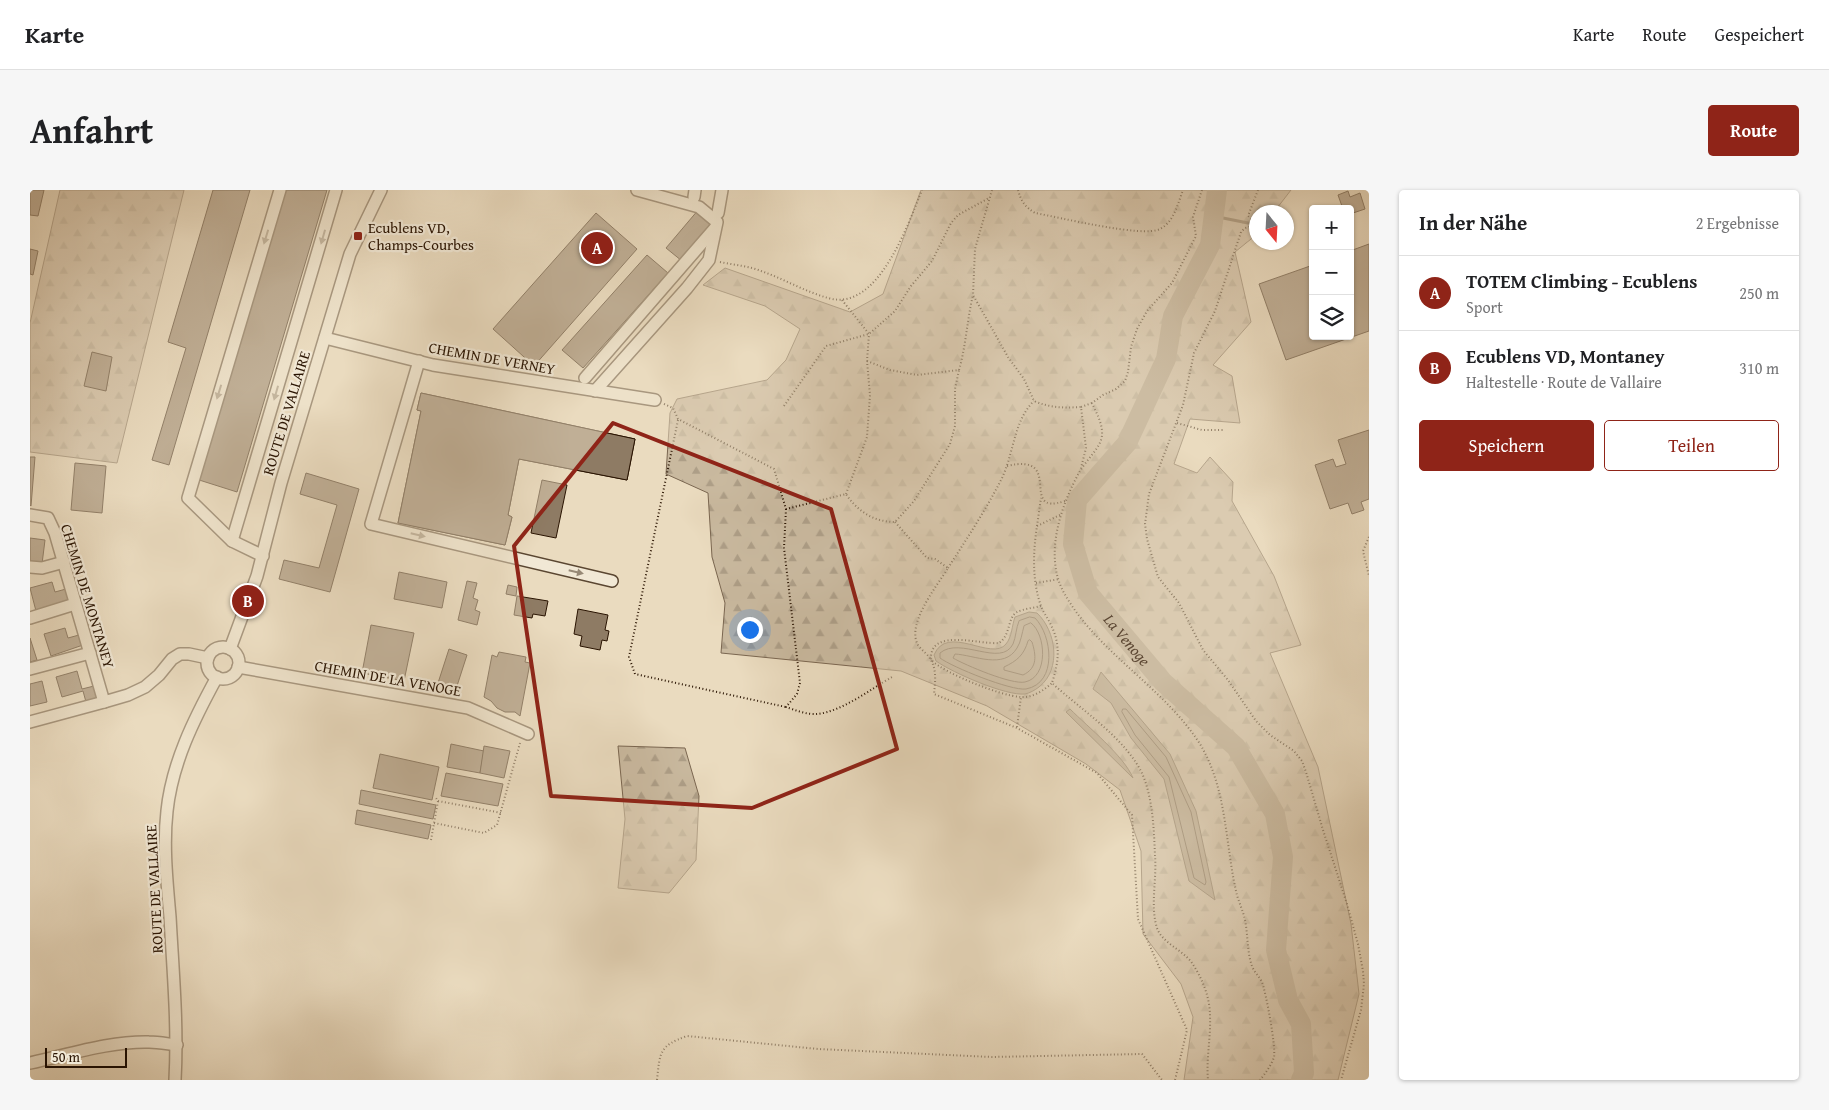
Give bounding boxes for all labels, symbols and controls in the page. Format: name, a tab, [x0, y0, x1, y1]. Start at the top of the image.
text: Karte	[25, 17, 84, 52]
text: Karte	[1573, 21, 1614, 48]
text: Route	[1642, 21, 1687, 48]
text: Gespeichert	[1715, 21, 1804, 48]
text: Anfahrt	[30, 105, 153, 156]
button: Route	[1708, 105, 1799, 156]
north arrow	[1249, 205, 1294, 250]
map controls	[1309, 205, 1354, 340]
button: +	[1309, 205, 1354, 250]
text: In der Nähe	[1419, 207, 1527, 238]
text: 2 Ergebnisse	[1696, 211, 1779, 235]
place label: Ecublens VD, Champs-Courbes	[368, 217, 474, 255]
one-way arrow	[261, 229, 269, 244]
one-way arrow	[318, 229, 326, 244]
pin: A	[581, 229, 613, 267]
marker: Ecublens VD, Champs-Courbes	[352, 230, 364, 242]
button: −	[1309, 250, 1354, 295]
text: TOTEM Climbing - Ecublens	[1466, 267, 1697, 295]
text: A	[1430, 281, 1440, 305]
text: 250 m	[1739, 281, 1779, 305]
button: layers	[1309, 295, 1354, 340]
text: Sport	[1466, 295, 1503, 319]
street label: CHEMIN DE VERNEY	[427, 337, 557, 379]
text: Ecublens VD, Montaney	[1466, 342, 1665, 370]
street label: ROUTE DE VALLAIRE	[257, 348, 315, 478]
text: B	[1430, 356, 1440, 380]
text: 310 m	[1739, 356, 1779, 380]
text: Haltestelle · Route de Vallaire	[1466, 370, 1662, 394]
one-way arrow	[215, 385, 223, 400]
one-way arrow	[272, 385, 280, 400]
button: Speichern	[1419, 420, 1594, 471]
button: Teilen	[1604, 420, 1779, 471]
street label: CHEMIN DE MONTANEY	[56, 521, 120, 671]
one-way arrow	[411, 531, 426, 539]
one-way arrow	[569, 568, 584, 576]
pin: B	[232, 582, 264, 620]
water label: La Venoge	[1098, 608, 1157, 672]
your location	[737, 617, 763, 643]
street label: CHEMIN DE LA VENOGE	[313, 655, 463, 701]
street label: ROUTE DE VALLAIRE	[140, 824, 168, 954]
scale bar	[45, 1045, 128, 1068]
text: 50 m	[52, 1047, 80, 1067]

